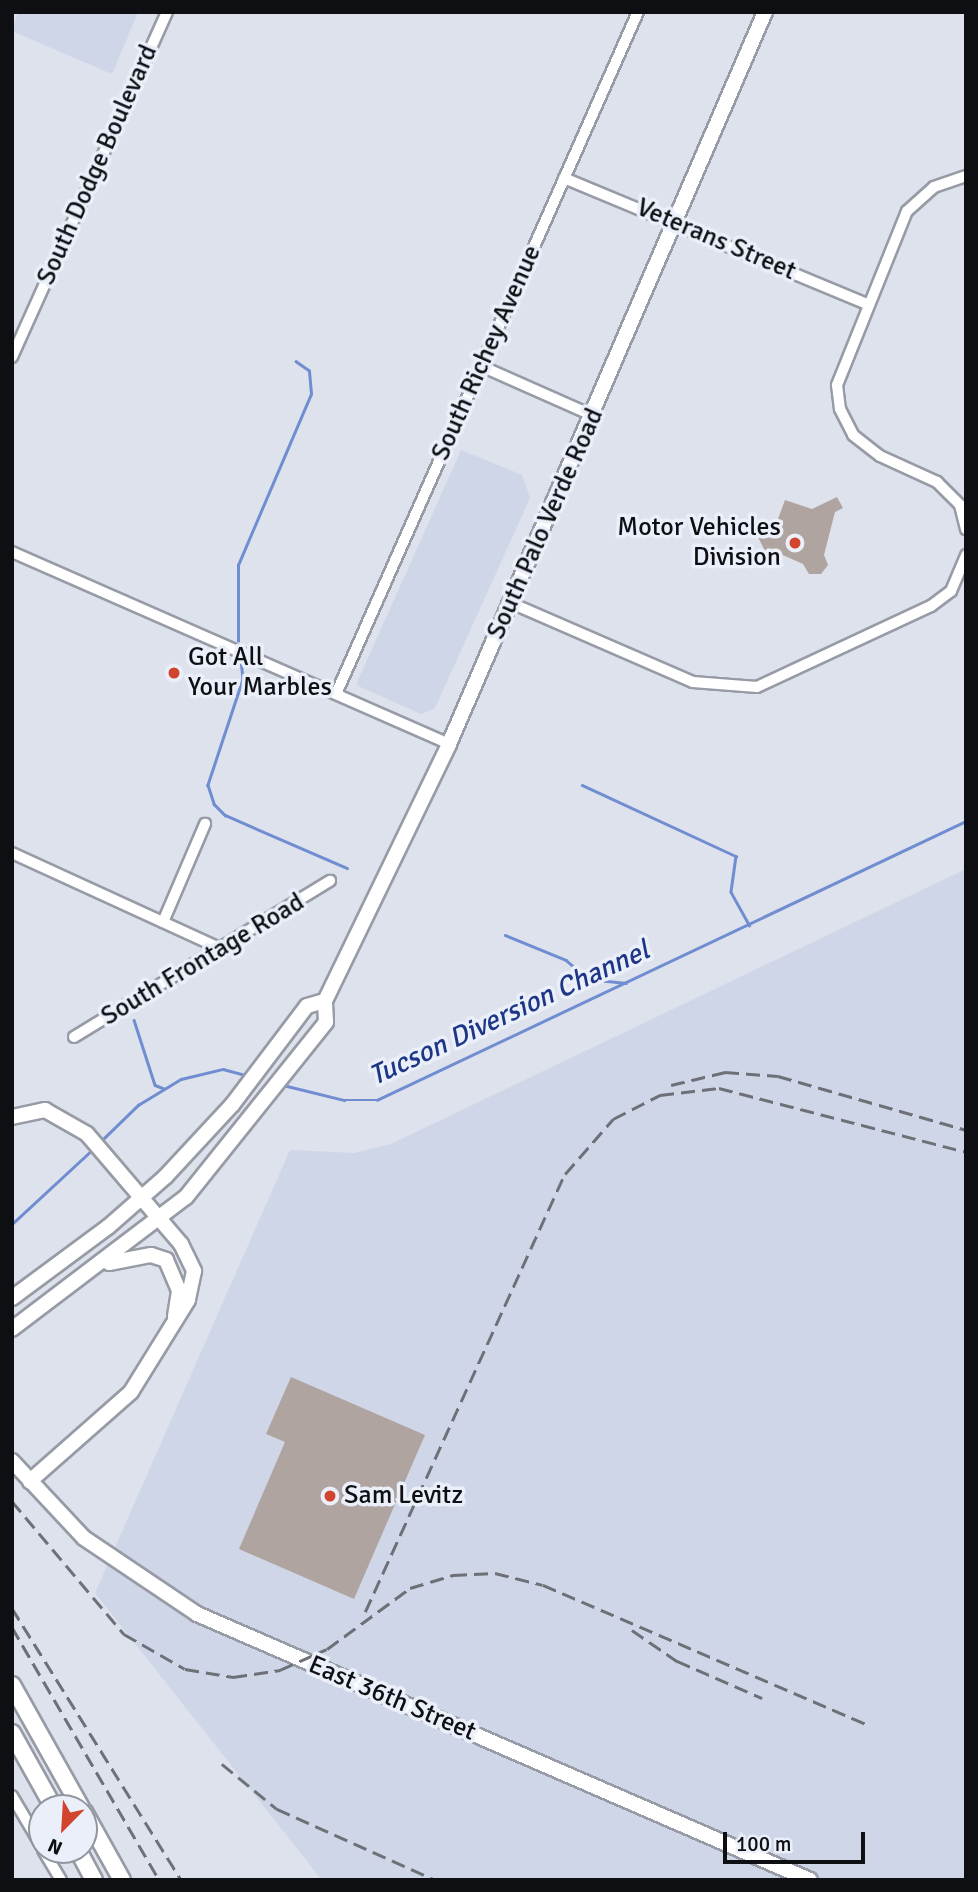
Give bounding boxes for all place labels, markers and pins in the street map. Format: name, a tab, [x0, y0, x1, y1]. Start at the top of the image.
place label: Motor Vehicles Division	[617, 512, 781, 574]
marker: Motor Vehicles Division	[787, 535, 803, 551]
place label: Got All Your Marbles	[188, 642, 332, 704]
marker: Got All Your Marbles	[166, 665, 182, 681]
place label: Sam Levitz	[344, 1480, 463, 1512]
marker: Sam Levitz	[322, 1488, 338, 1504]

